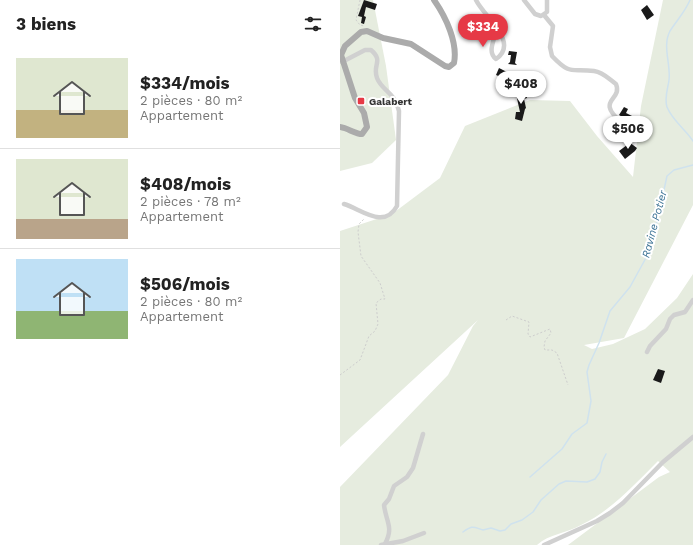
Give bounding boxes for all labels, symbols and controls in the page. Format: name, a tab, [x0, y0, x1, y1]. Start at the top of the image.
icon: filters	[302, 13, 324, 35]
text: 3 biens	[16, 14, 76, 34]
pin: $334	[459, 14, 507, 48]
text: $334	[467, 19, 499, 34]
pin: $408	[497, 71, 545, 105]
text: $334/mois	[140, 73, 230, 93]
icon: home	[48, 74, 96, 122]
text: $408	[504, 76, 538, 91]
text: 2 pièces · 80 m²	[140, 93, 242, 108]
marker: Galabert	[356, 96, 366, 106]
place label: Galabert	[369, 96, 412, 107]
text: Appartement	[140, 108, 223, 123]
pin: $506	[604, 116, 652, 150]
text: $506	[612, 121, 644, 136]
text: $408/mois	[140, 174, 231, 194]
icon: home	[48, 175, 96, 223]
water label: Ravine Potier	[639, 188, 670, 259]
text: 2 pièces · 78 m²	[140, 194, 241, 209]
text: Appartement	[140, 209, 223, 224]
text: $506/mois	[140, 274, 230, 294]
icon: home	[48, 275, 96, 323]
text: 2 pièces · 80 m²	[140, 294, 242, 309]
text: Appartement	[140, 309, 223, 324]

